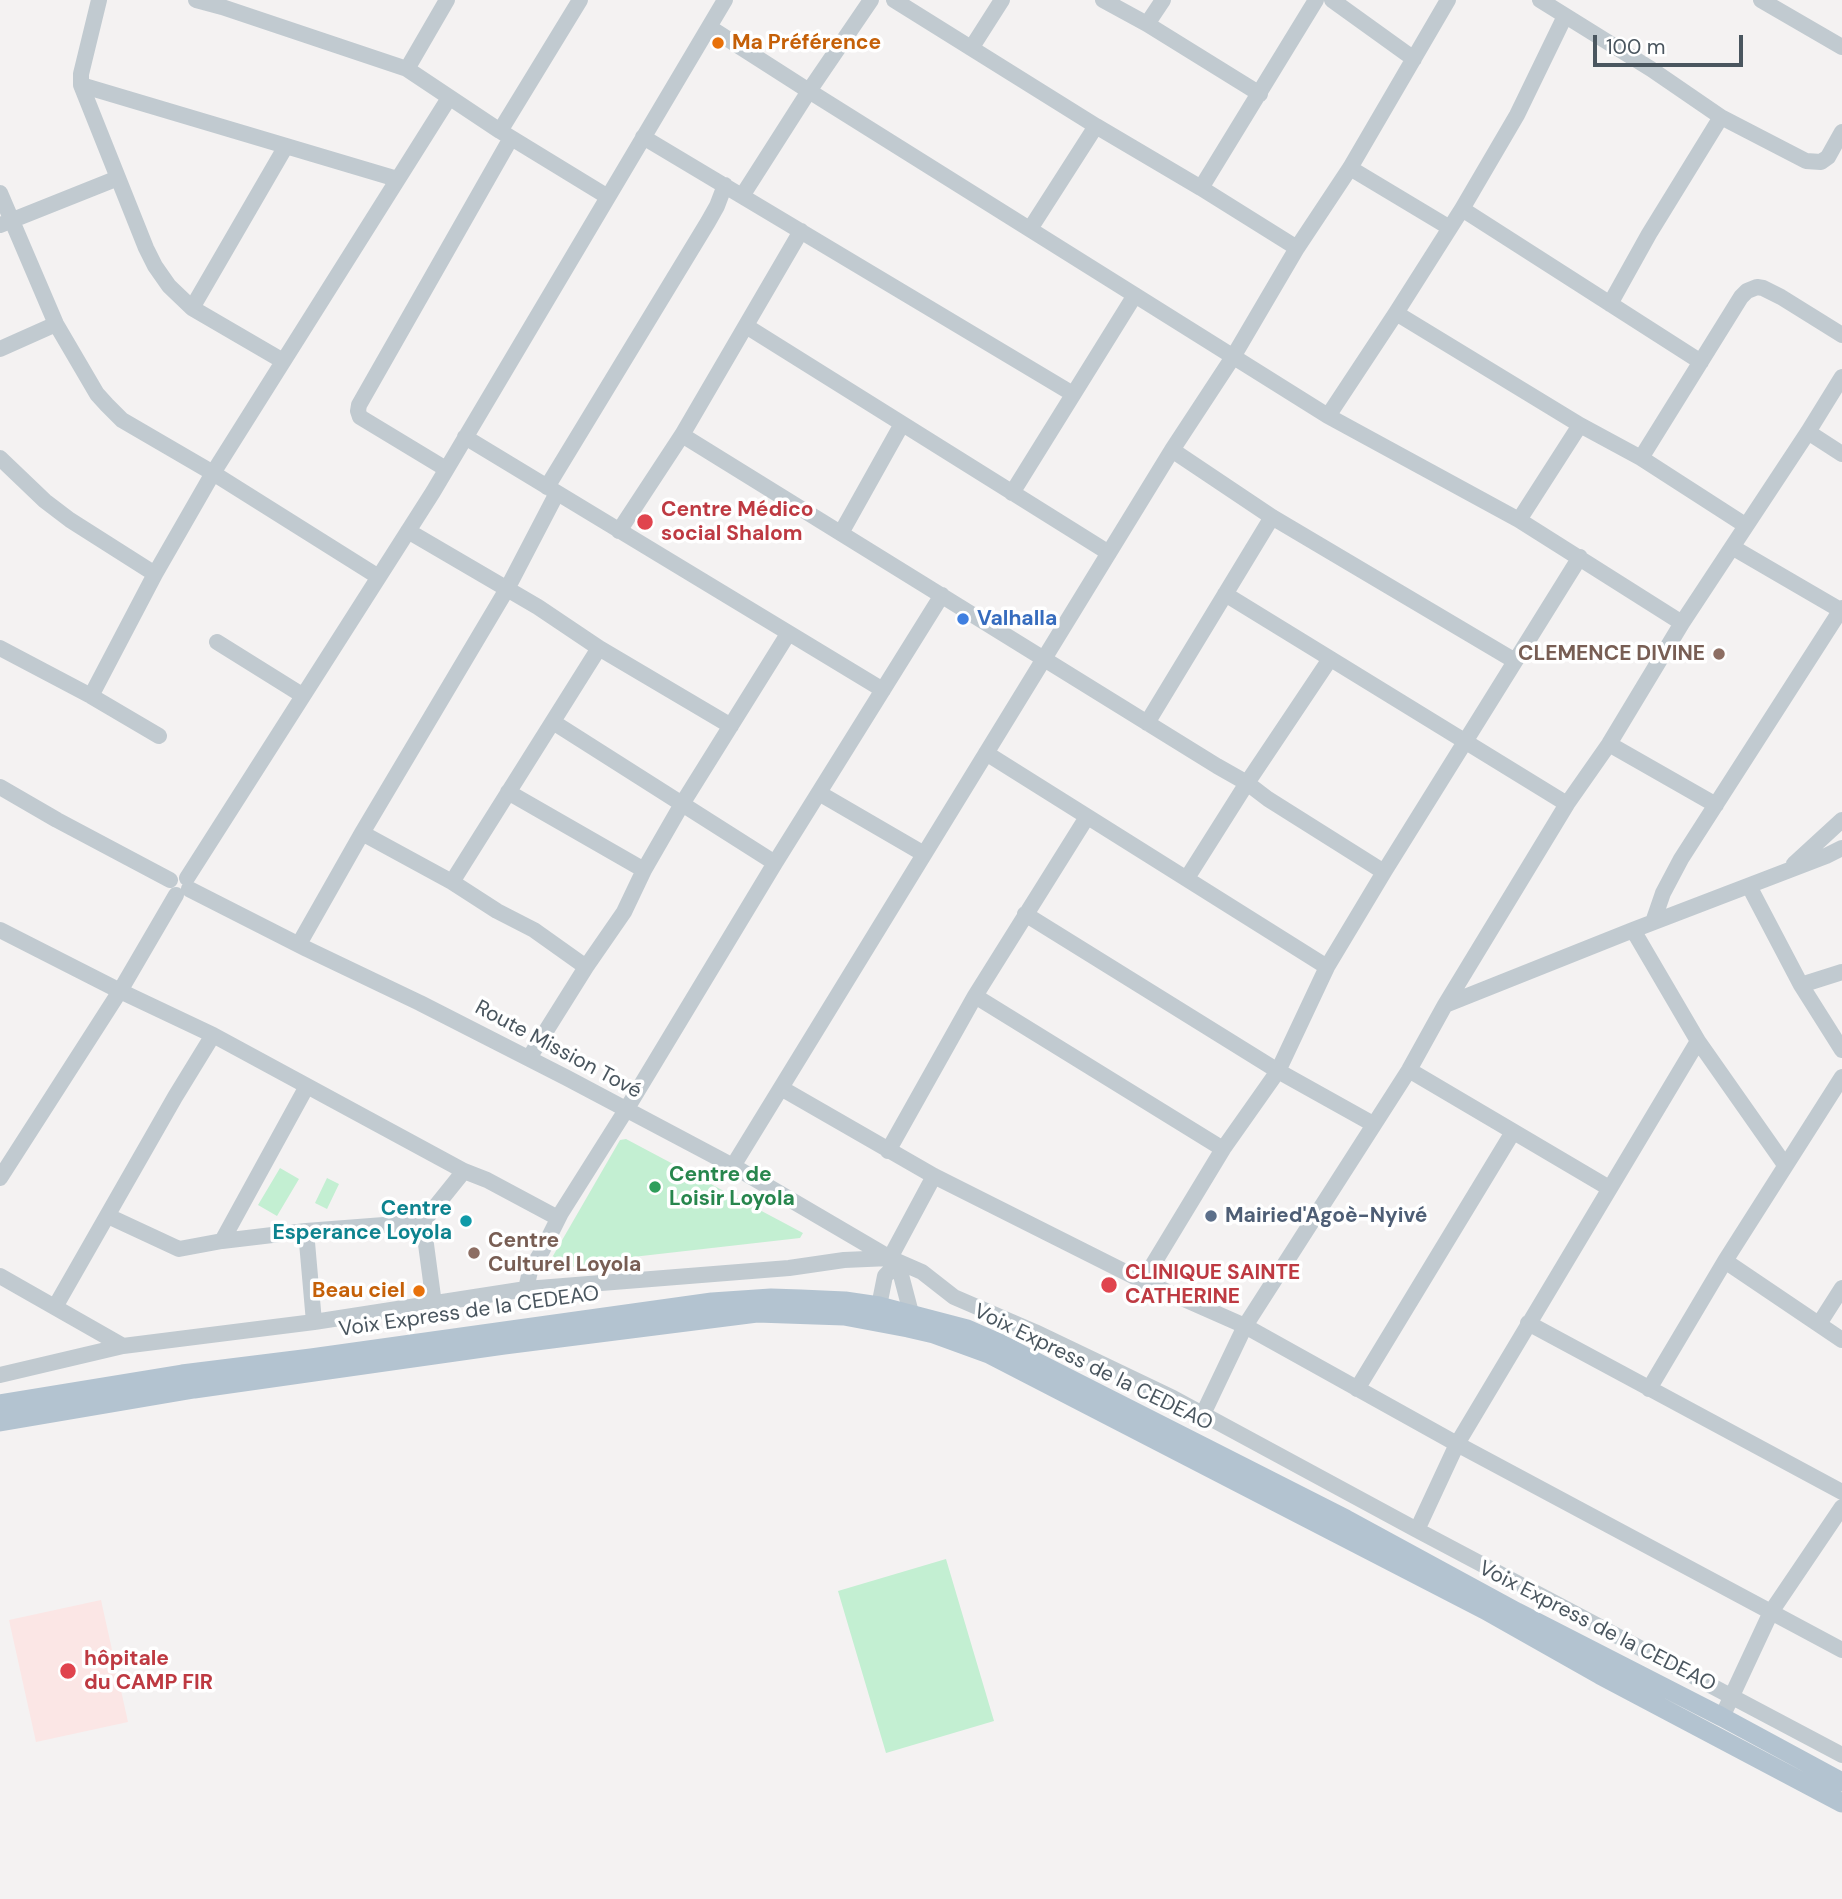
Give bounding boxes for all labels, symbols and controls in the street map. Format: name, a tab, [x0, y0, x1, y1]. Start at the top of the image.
scale bar	[1597, 21, 1748, 65]
place label: Ma Préférence	[732, 30, 881, 56]
text: 100 m	[1606, 33, 1666, 61]
marker: Ma Préférence	[710, 35, 726, 51]
place label: Centre Médico social Shalom	[661, 497, 814, 547]
marker: Centre Médico social Shalom	[635, 512, 655, 532]
place label: Valhalla	[977, 606, 1057, 632]
marker: Valhalla	[955, 611, 971, 627]
place label: CLEMENCE DIVINE	[1518, 641, 1705, 667]
marker: CLEMENCE DIVINE	[1711, 646, 1727, 662]
street label: Route Mission Tové	[470, 995, 646, 1105]
place label: Centre de Loisir Loyola	[669, 1162, 795, 1212]
marker: Centre de Loisir Loyola	[647, 1179, 663, 1195]
place label: Centre Esperance Loyola	[272, 1196, 452, 1246]
place label: Mairied'Agoè-Nyivé	[1225, 1203, 1427, 1229]
marker: Mairied'Agoè-Nyivé	[1203, 1208, 1219, 1224]
marker: Centre Esperance Loyola	[458, 1213, 474, 1229]
place label: Centre Culturel Loyola	[488, 1228, 641, 1278]
marker: Centre Culturel Loyola	[466, 1245, 482, 1261]
place label: CLINIQUE SAINTE CATHERINE	[1125, 1260, 1300, 1310]
marker: CLINIQUE SAINTE CATHERINE	[1099, 1275, 1119, 1295]
place label: Beau ciel	[312, 1278, 405, 1304]
street label: Voix Express de la CEDEAO	[337, 1281, 601, 1343]
marker: Beau ciel	[411, 1283, 427, 1299]
street label: Voix Express de la CEDEAO	[969, 1299, 1217, 1437]
street label: Voix Express de la CEDEAO	[1474, 1556, 1720, 1698]
place label: hôpitale du CAMP FIR	[84, 1646, 213, 1696]
marker: hôpitale du CAMP FIR	[58, 1661, 78, 1681]

